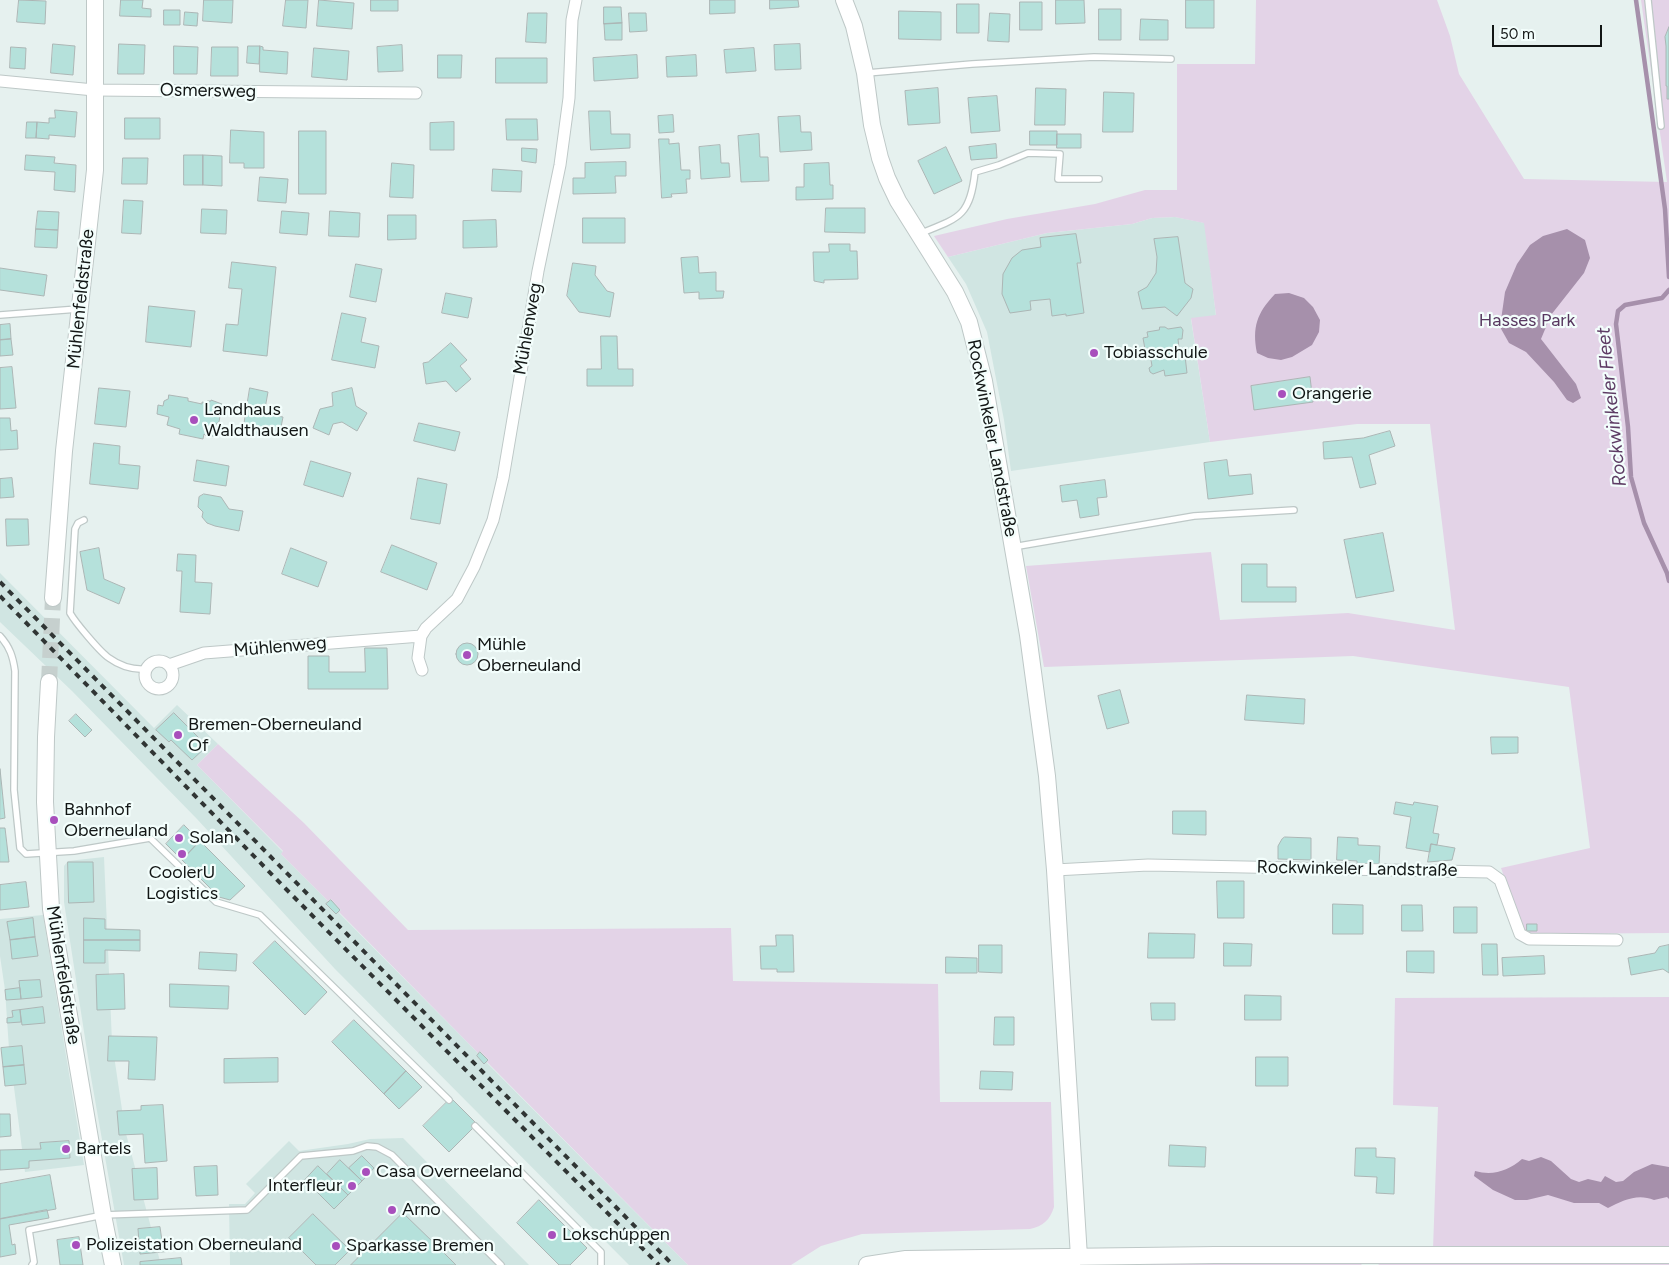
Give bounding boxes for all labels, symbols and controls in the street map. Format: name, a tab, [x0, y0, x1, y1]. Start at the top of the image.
scale bar	[1494, 15, 1604, 47]
text: 50 m	[1500, 25, 1535, 43]
street label: Osmersweg	[160, 79, 256, 103]
street label: Mühlenfeldstraße	[63, 228, 99, 370]
street label: Mühlenweg	[509, 281, 547, 377]
park label: Hasses Park	[1479, 310, 1575, 332]
water label: Rockwinkeler Fleet	[1592, 326, 1632, 488]
street label: Rockwinkeler Landstraße	[962, 337, 1022, 539]
place label: Tobiasschule	[1104, 342, 1208, 364]
marker: Tobiasschule	[1088, 347, 1100, 359]
place label: Orangerie	[1292, 383, 1372, 405]
marker: Orangerie	[1276, 388, 1288, 400]
place label: Landhaus Waldthausen	[204, 399, 309, 442]
marker: Landhaus Waldthausen	[188, 414, 200, 426]
street label: Mühlenweg	[233, 632, 327, 662]
place label: Mühle Oberneuland	[477, 634, 581, 676]
marker: Mühle Oberneuland	[461, 649, 473, 661]
place label: Bremen-Oberneuland Of	[188, 714, 362, 756]
marker: Bremen-Oberneuland Of	[172, 729, 184, 741]
place label: Bahnhof Oberneuland	[64, 799, 168, 842]
marker: Bahnhof Oberneuland	[48, 814, 60, 826]
place label: Solan	[189, 827, 234, 849]
marker: Solan	[173, 832, 185, 844]
marker: CoolerU Logistics	[176, 848, 188, 860]
street label: Rockwinkeler Landstraße	[1256, 856, 1458, 882]
place label: CoolerU Logistics	[146, 862, 218, 904]
street label: Mühlenfeldstraße	[41, 904, 85, 1046]
place label: Bartels	[76, 1138, 131, 1160]
marker: Bartels	[60, 1143, 72, 1155]
place label: Casa Overneeland	[376, 1161, 523, 1183]
marker: Casa Overneeland	[360, 1166, 372, 1178]
place label: Interfleur	[268, 1175, 342, 1197]
marker: Interfleur	[346, 1180, 358, 1192]
place label: Arno	[402, 1199, 441, 1221]
marker: Arno	[386, 1204, 398, 1216]
place label: Lokschuppen	[562, 1224, 670, 1246]
marker: Lokschuppen	[546, 1229, 558, 1241]
place label: Polizeistation Oberneuland	[86, 1234, 302, 1256]
place label: Sparkasse Bremen	[346, 1235, 494, 1257]
marker: Polizeistation Oberneuland	[70, 1239, 82, 1251]
marker: Sparkasse Bremen	[330, 1240, 342, 1252]

